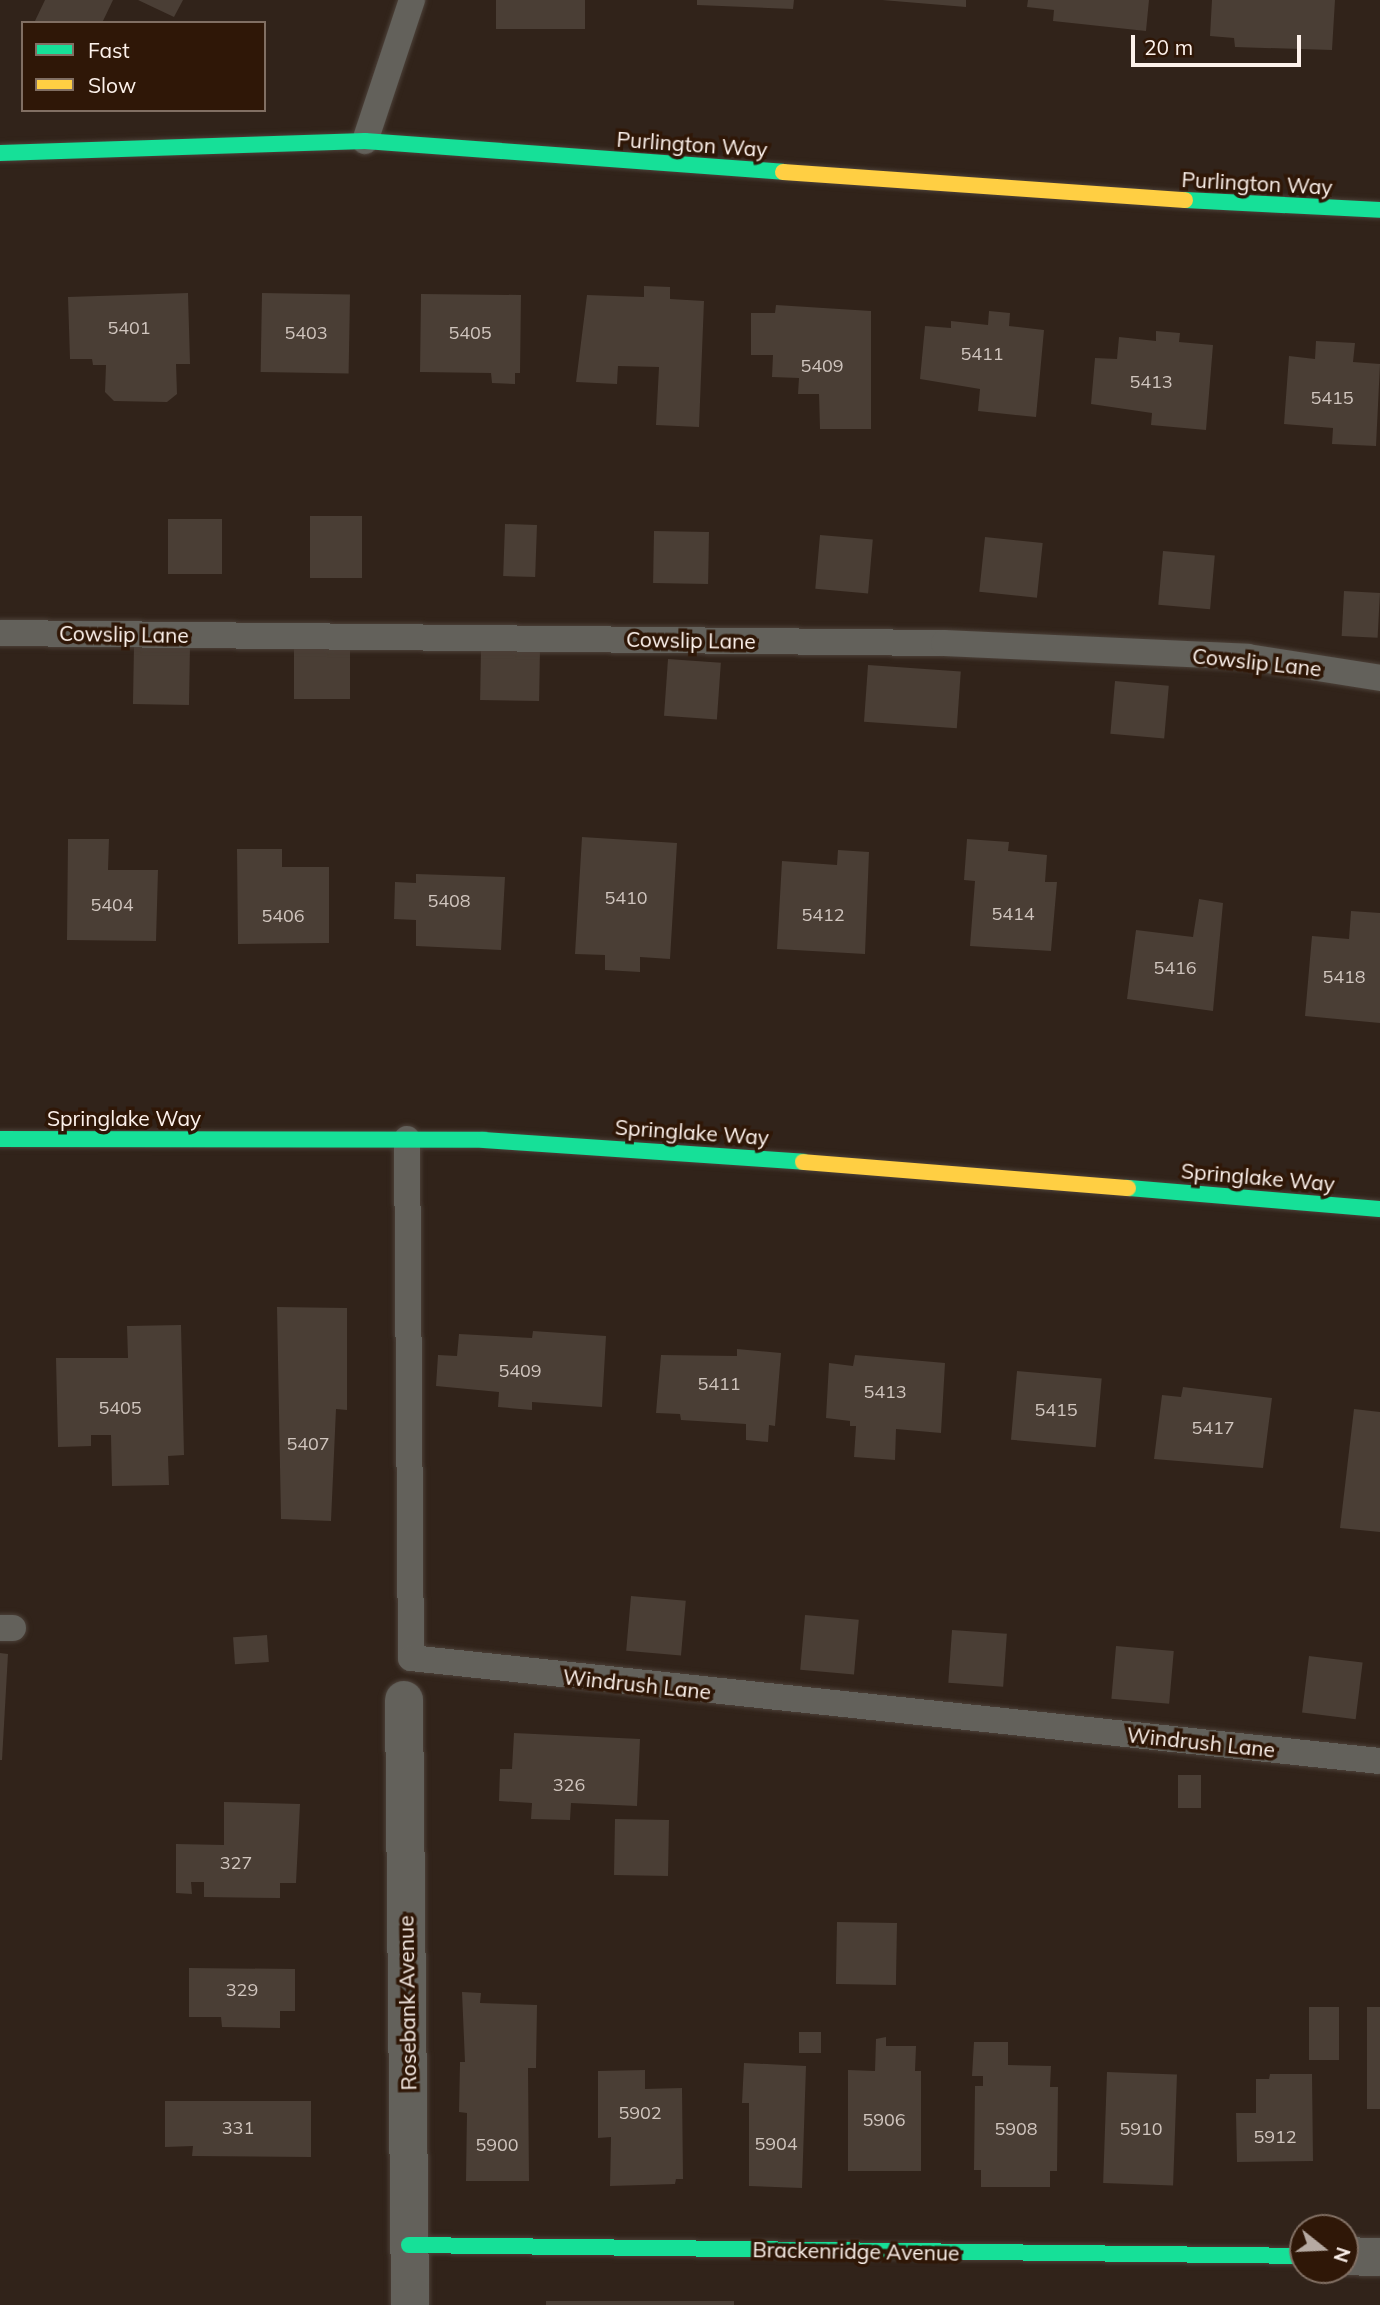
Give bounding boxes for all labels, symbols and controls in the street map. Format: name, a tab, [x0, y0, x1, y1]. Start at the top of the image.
legend	[21, 21, 266, 112]
scale bar	[1135, 21, 1305, 65]
text: 20 m	[1144, 34, 1193, 60]
text: Fast	[88, 37, 130, 63]
text: Slow	[88, 72, 136, 98]
street label: Purlington Way	[616, 126, 768, 162]
street label: Purlington Way	[1181, 166, 1333, 200]
house number: 5401	[107, 317, 151, 339]
house number: 5403	[284, 322, 328, 344]
house number: 5405	[448, 322, 492, 344]
house number: 5411	[960, 343, 1004, 365]
house number: 5409	[800, 355, 844, 377]
house number: 5413	[1129, 371, 1173, 393]
house number: 5415	[1310, 387, 1354, 409]
street label: Cowslip Lane	[59, 620, 189, 648]
street label: Cowslip Lane	[626, 626, 756, 654]
street label: Cowslip Lane	[1191, 643, 1323, 681]
house number: 5410	[604, 887, 648, 909]
house number: 5408	[427, 890, 471, 912]
house number: 5404	[90, 894, 134, 916]
house number: 5414	[991, 903, 1035, 925]
house number: 5412	[801, 904, 845, 926]
house number: 5406	[261, 905, 305, 927]
house number: 5416	[1153, 957, 1197, 979]
house number: 5418	[1322, 966, 1366, 988]
street label: Springlake Way	[47, 1105, 201, 1131]
street label: Springlake Way	[614, 1114, 770, 1150]
street label: Springlake Way	[1180, 1158, 1336, 1196]
house number: 5409	[498, 1360, 542, 1382]
house number: 5411	[697, 1373, 741, 1395]
house number: 5413	[863, 1381, 907, 1403]
house number: 5405	[98, 1397, 142, 1419]
house number: 5415	[1034, 1399, 1078, 1421]
house number: 5417	[1191, 1417, 1235, 1439]
house number: 5407	[286, 1433, 330, 1455]
street label: Windrush Lane	[562, 1664, 712, 1704]
street label: Windrush Lane	[1126, 1722, 1276, 1762]
house number: 326	[553, 1774, 585, 1796]
house number: 327	[220, 1852, 252, 1874]
street label: Rosebank Avenue	[393, 1915, 421, 2091]
house number: 329	[226, 1979, 258, 2001]
house number: 5902	[618, 2102, 662, 2124]
house number: 5906	[862, 2109, 906, 2131]
house number: 331	[222, 2117, 254, 2139]
house number: 5908	[994, 2118, 1038, 2140]
house number: 5910	[1119, 2118, 1163, 2140]
house number: 5912	[1253, 2126, 1297, 2148]
house number: 5904	[754, 2133, 798, 2155]
house number: 5900	[475, 2134, 519, 2156]
north arrow	[1289, 2214, 1359, 2284]
street label: Brackenridge Avenue	[752, 2237, 960, 2265]
text: N	[1328, 2244, 1356, 2265]

